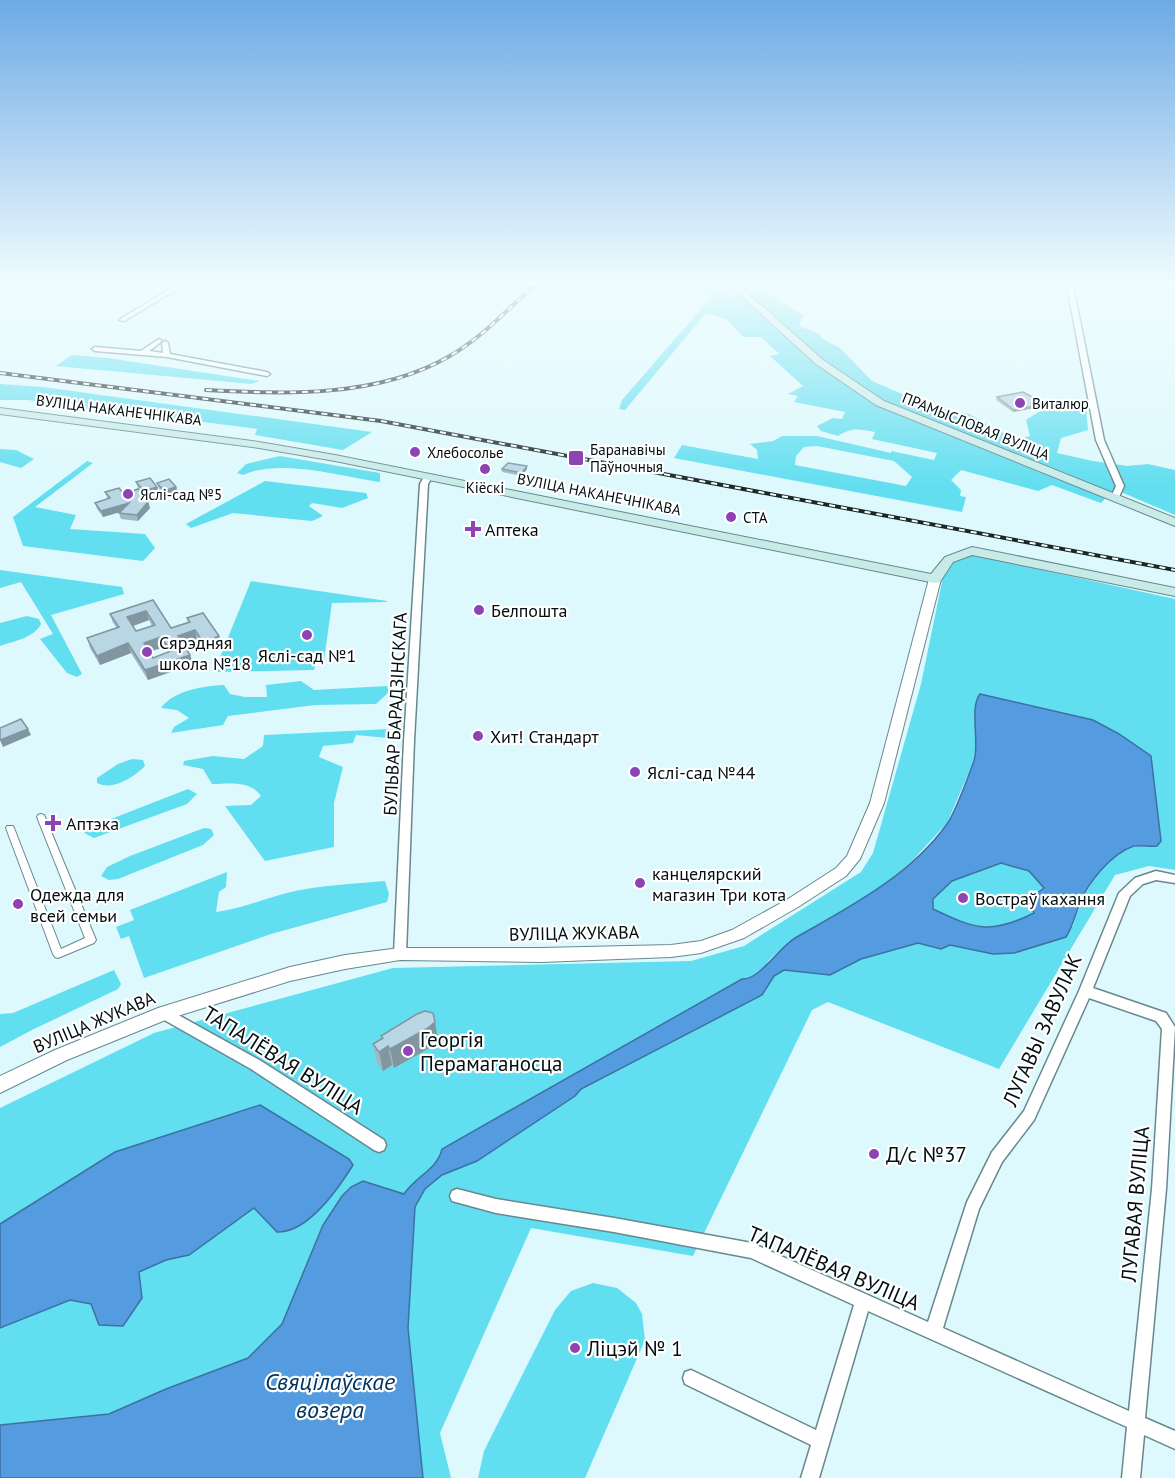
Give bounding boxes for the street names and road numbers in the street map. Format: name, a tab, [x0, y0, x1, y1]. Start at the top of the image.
street label: ПРАМЫСЛОВАЯ ВУЛІЦА	[900, 388, 1053, 464]
street label: ВУЛІЦА НАКАНЕЧНІКАВА	[35, 390, 203, 430]
street label: ВУЛІЦА НАКАНЕЧНІКАВА	[515, 469, 683, 519]
street label: БУЛЬВАР БАРАДЗІНСКАГА	[378, 611, 412, 816]
street label: ВУЛІЦА ЖУКАВА	[509, 920, 640, 946]
street label: ЛУГАВЫ ЗАВУЛАК	[996, 949, 1088, 1111]
street label: ВУЛІЦА ЖУКАВА	[30, 986, 159, 1058]
street label: ТАПАЛЁВАЯ ВУЛІЦА	[198, 1000, 369, 1121]
street label: ЛУГАВАЯ ВУЛІЦА	[1115, 1124, 1155, 1284]
street label: ТАПАЛЁВАЯ ВУЛІЦА	[744, 1220, 925, 1317]

